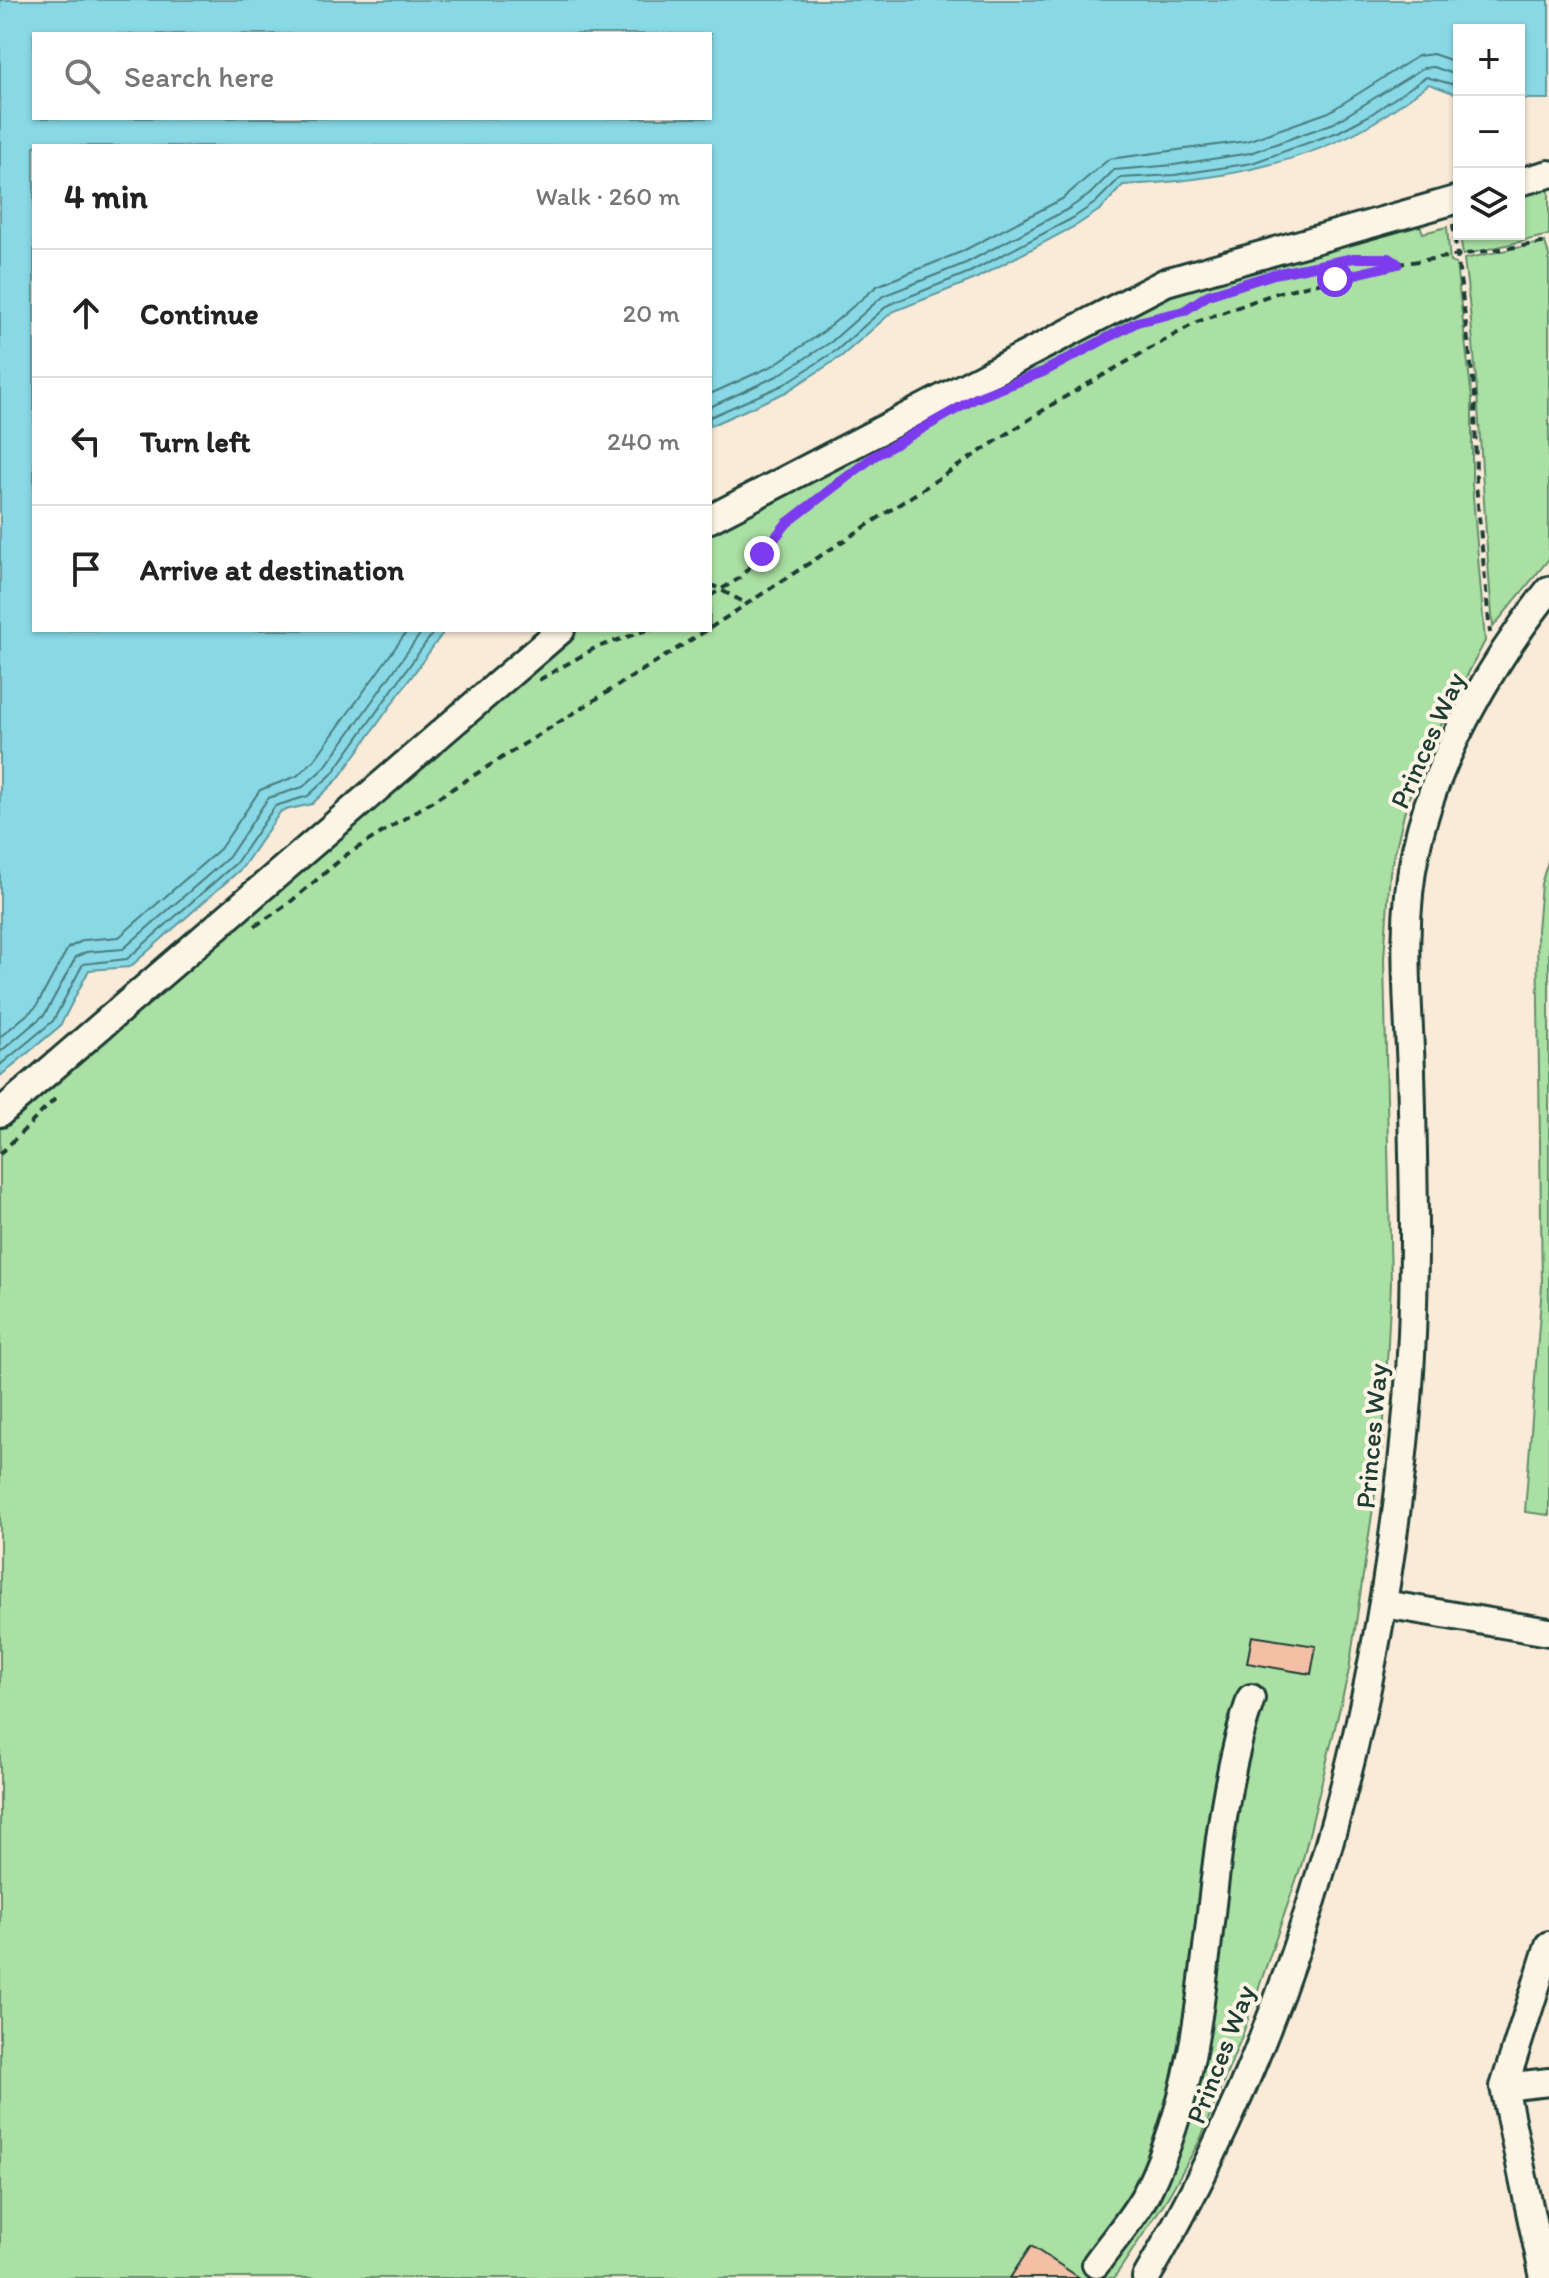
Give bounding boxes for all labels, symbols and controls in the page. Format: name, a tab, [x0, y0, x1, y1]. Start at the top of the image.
map controls	[1453, 24, 1525, 240]
button: +	[1453, 24, 1525, 96]
search box	[32, 32, 712, 120]
icon: search	[60, 54, 104, 98]
text: Search here	[124, 58, 274, 95]
button: −	[1453, 96, 1525, 168]
button: layers	[1453, 168, 1525, 240]
text: 4 min	[64, 176, 148, 217]
text: Walk · 260 m	[535, 180, 680, 212]
route start	[1317, 261, 1353, 297]
icon: ahead	[64, 291, 108, 335]
text: Continue	[140, 295, 259, 332]
text: 20 m	[623, 297, 680, 329]
icon: left	[64, 419, 108, 463]
text: Turn left	[140, 423, 251, 460]
text: 240 m	[607, 425, 680, 457]
route end	[744, 536, 780, 572]
icon: arrive	[64, 547, 108, 591]
text: Arrive at destination	[140, 551, 404, 588]
street label: Princes Way	[1382, 666, 1472, 814]
street label: Princes Way	[1348, 1362, 1394, 1510]
street label: Princes Way	[1178, 1980, 1262, 2128]

